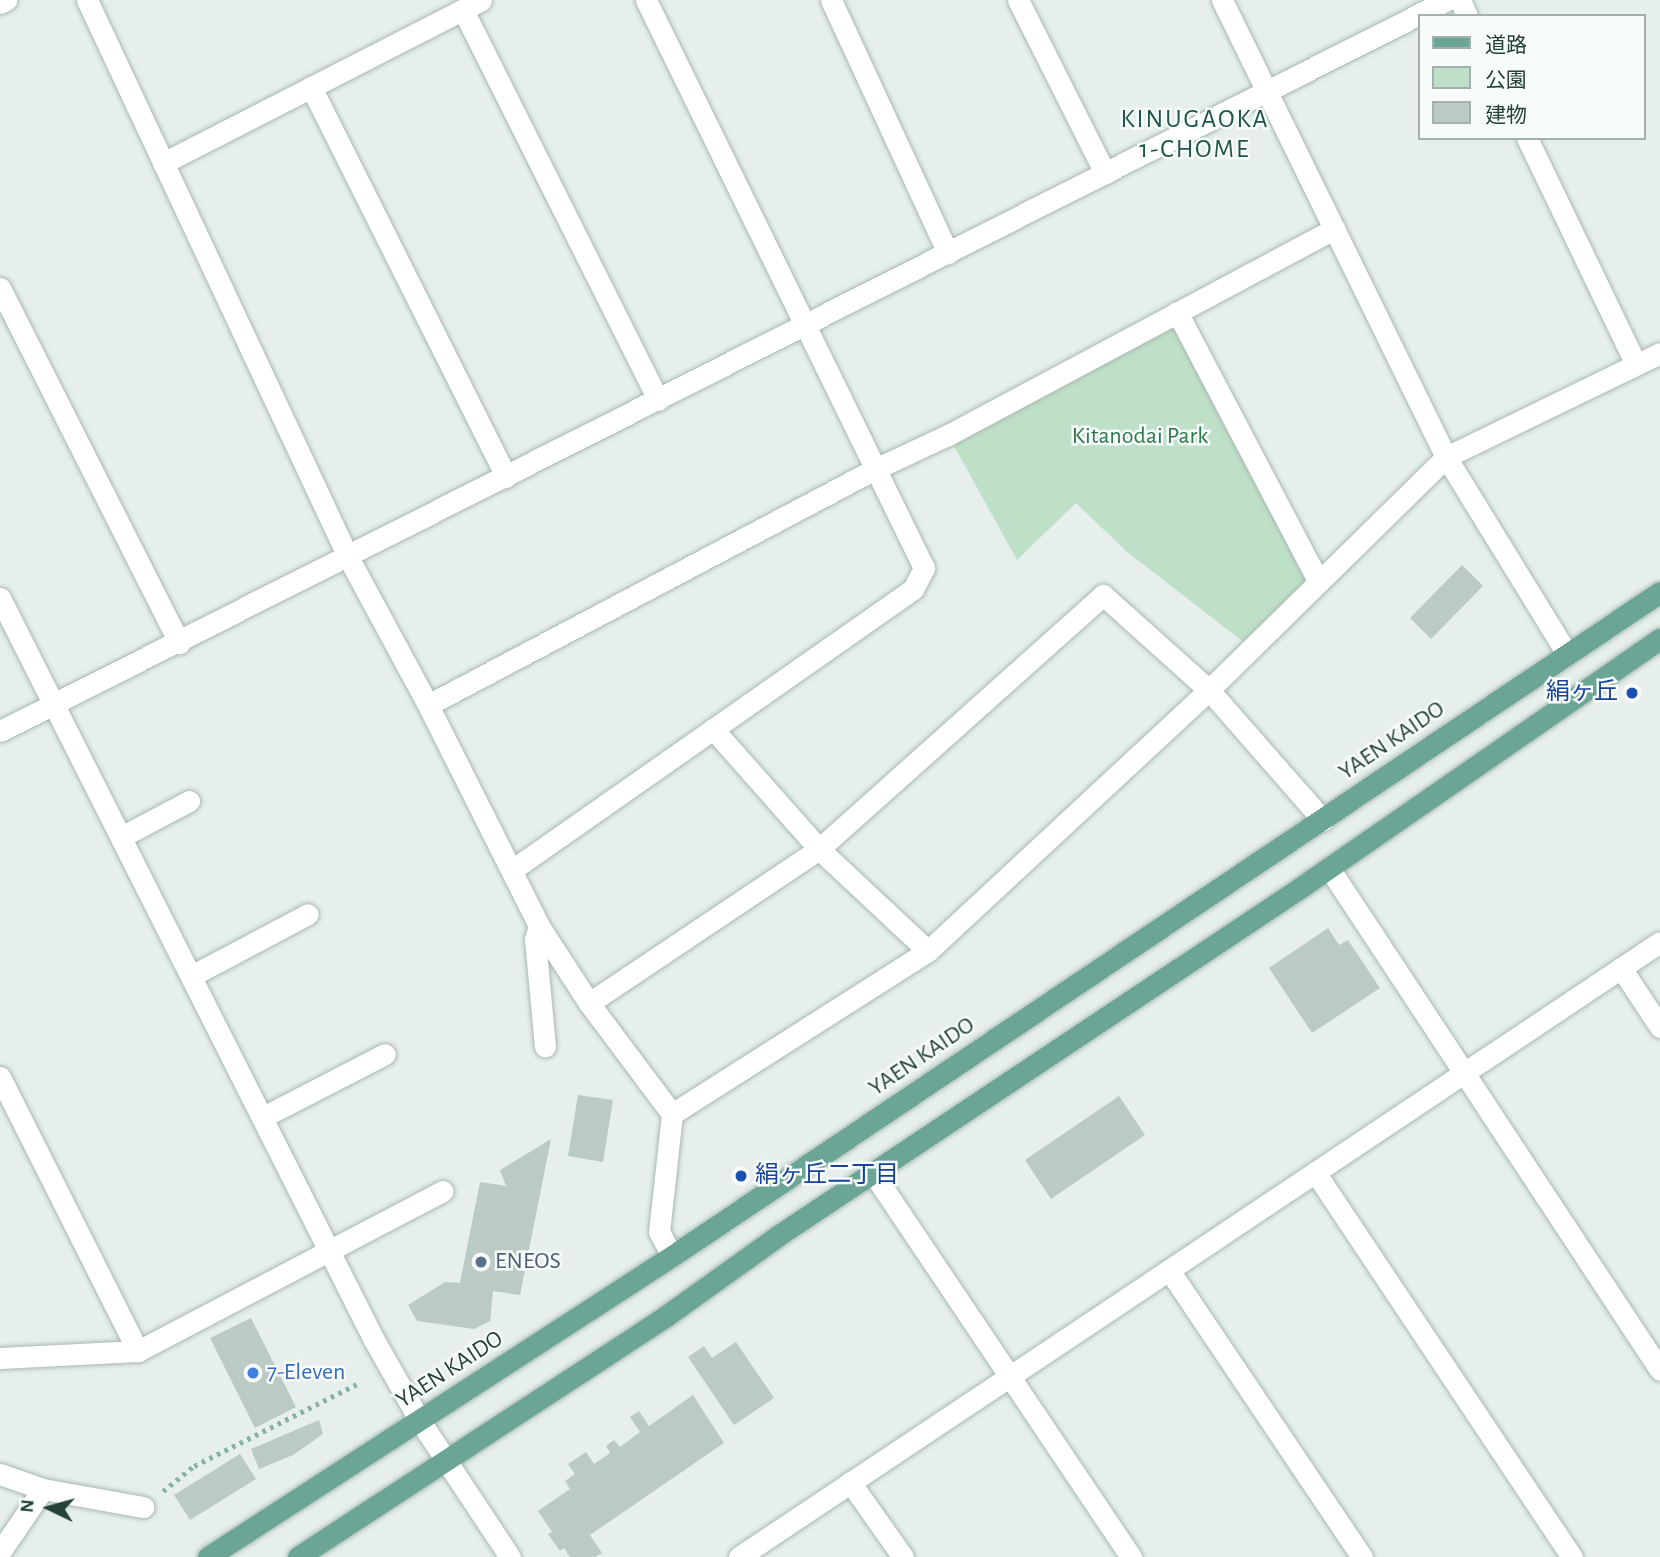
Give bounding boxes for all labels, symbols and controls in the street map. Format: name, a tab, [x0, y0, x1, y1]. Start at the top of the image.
legend	[1418, 14, 1646, 140]
text: 道路	[1485, 35, 1527, 56]
text: 公園	[1485, 70, 1527, 91]
district label: KINUGAOKA 1-CHOME	[1122, 104, 1268, 166]
text: 建物	[1485, 105, 1527, 126]
park label: Kitanodai Park	[1072, 423, 1208, 451]
place label: 絹ヶ丘	[1546, 679, 1618, 707]
marker: 絹ヶ丘	[1624, 685, 1640, 701]
street label: YAEN KAIDO	[1334, 695, 1450, 787]
street label: YAEN KAIDO	[864, 1011, 980, 1103]
place label: 絹ヶ丘二丁目	[755, 1162, 899, 1190]
marker: 絹ヶ丘二丁目	[733, 1168, 749, 1184]
place label: ENEOS	[495, 1248, 561, 1276]
marker: ENEOS	[473, 1254, 489, 1270]
street label: YAEN KAIDO	[391, 1325, 509, 1415]
place label: 7-Eleven	[267, 1359, 345, 1387]
marker: 7-Eleven	[245, 1365, 261, 1381]
north arrow	[14, 1473, 84, 1543]
text: N	[18, 1499, 38, 1514]

